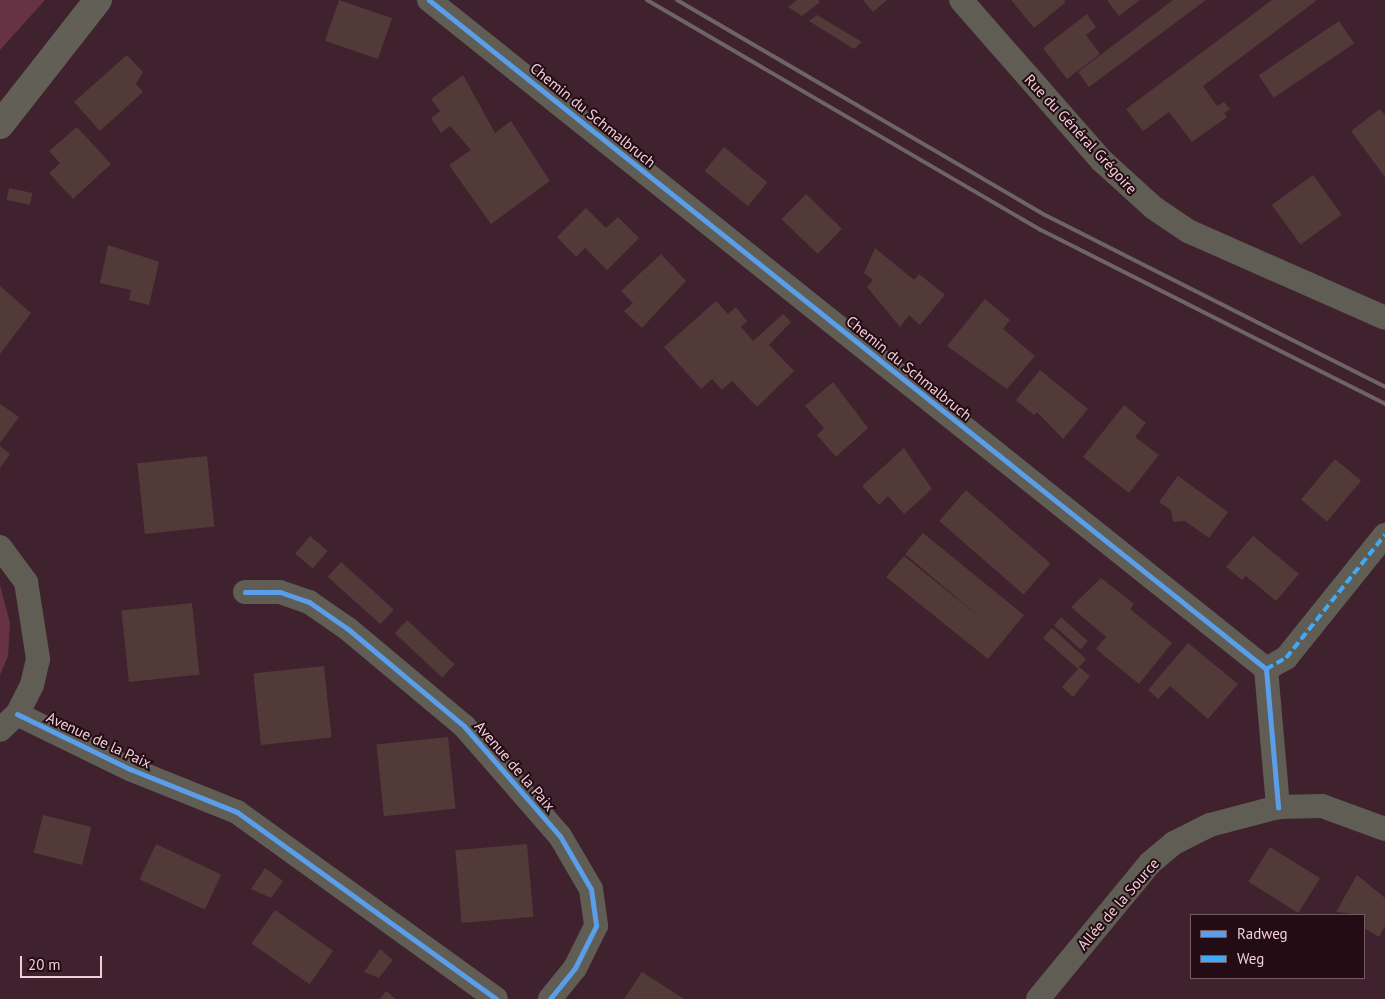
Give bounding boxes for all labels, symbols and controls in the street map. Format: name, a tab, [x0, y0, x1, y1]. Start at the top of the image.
street label: Chemin du Schmalbruch	[527, 59, 659, 171]
street label: Rue du Général Grégoire	[1021, 71, 1141, 197]
street label: Chemin du Schmalbruch	[843, 312, 975, 424]
street label: Avenue de la Paix	[44, 708, 154, 772]
street label: Avenue de la Paix	[471, 717, 559, 815]
street label: Allée de la Source	[1073, 855, 1163, 953]
legend	[1190, 914, 1365, 979]
text: Radweg	[1237, 924, 1288, 943]
scale bar	[22, 946, 105, 978]
text: Weg	[1237, 949, 1264, 968]
text: 20 m	[28, 955, 61, 974]

